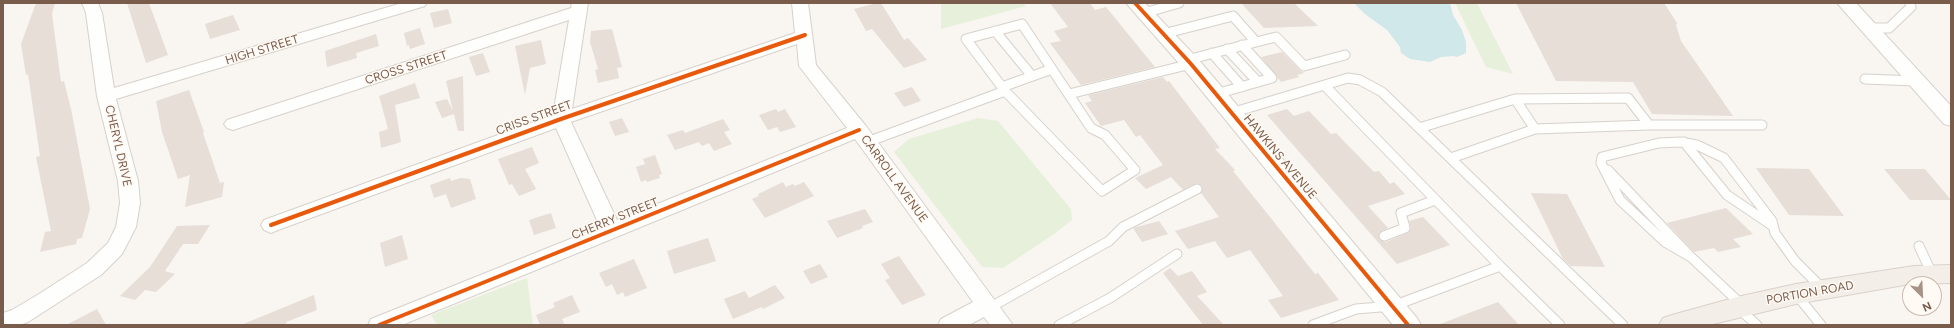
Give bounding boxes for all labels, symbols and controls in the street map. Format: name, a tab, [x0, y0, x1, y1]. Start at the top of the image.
street label: HIGH STREET	[224, 32, 300, 68]
street label: CROSS STREET	[363, 48, 449, 88]
street label: CRISS STREET	[494, 98, 574, 138]
street label: CHERYL DRIVE	[102, 104, 134, 188]
street label: HAWKINS AVENUE	[1240, 112, 1320, 202]
street label: CARROLL AVENUE	[857, 133, 931, 225]
street label: CHERRY STREET	[569, 195, 661, 243]
north arrow	[1902, 276, 1942, 316]
street label: PORTION ROAD	[1765, 278, 1855, 308]
text: N	[1920, 299, 1933, 314]

